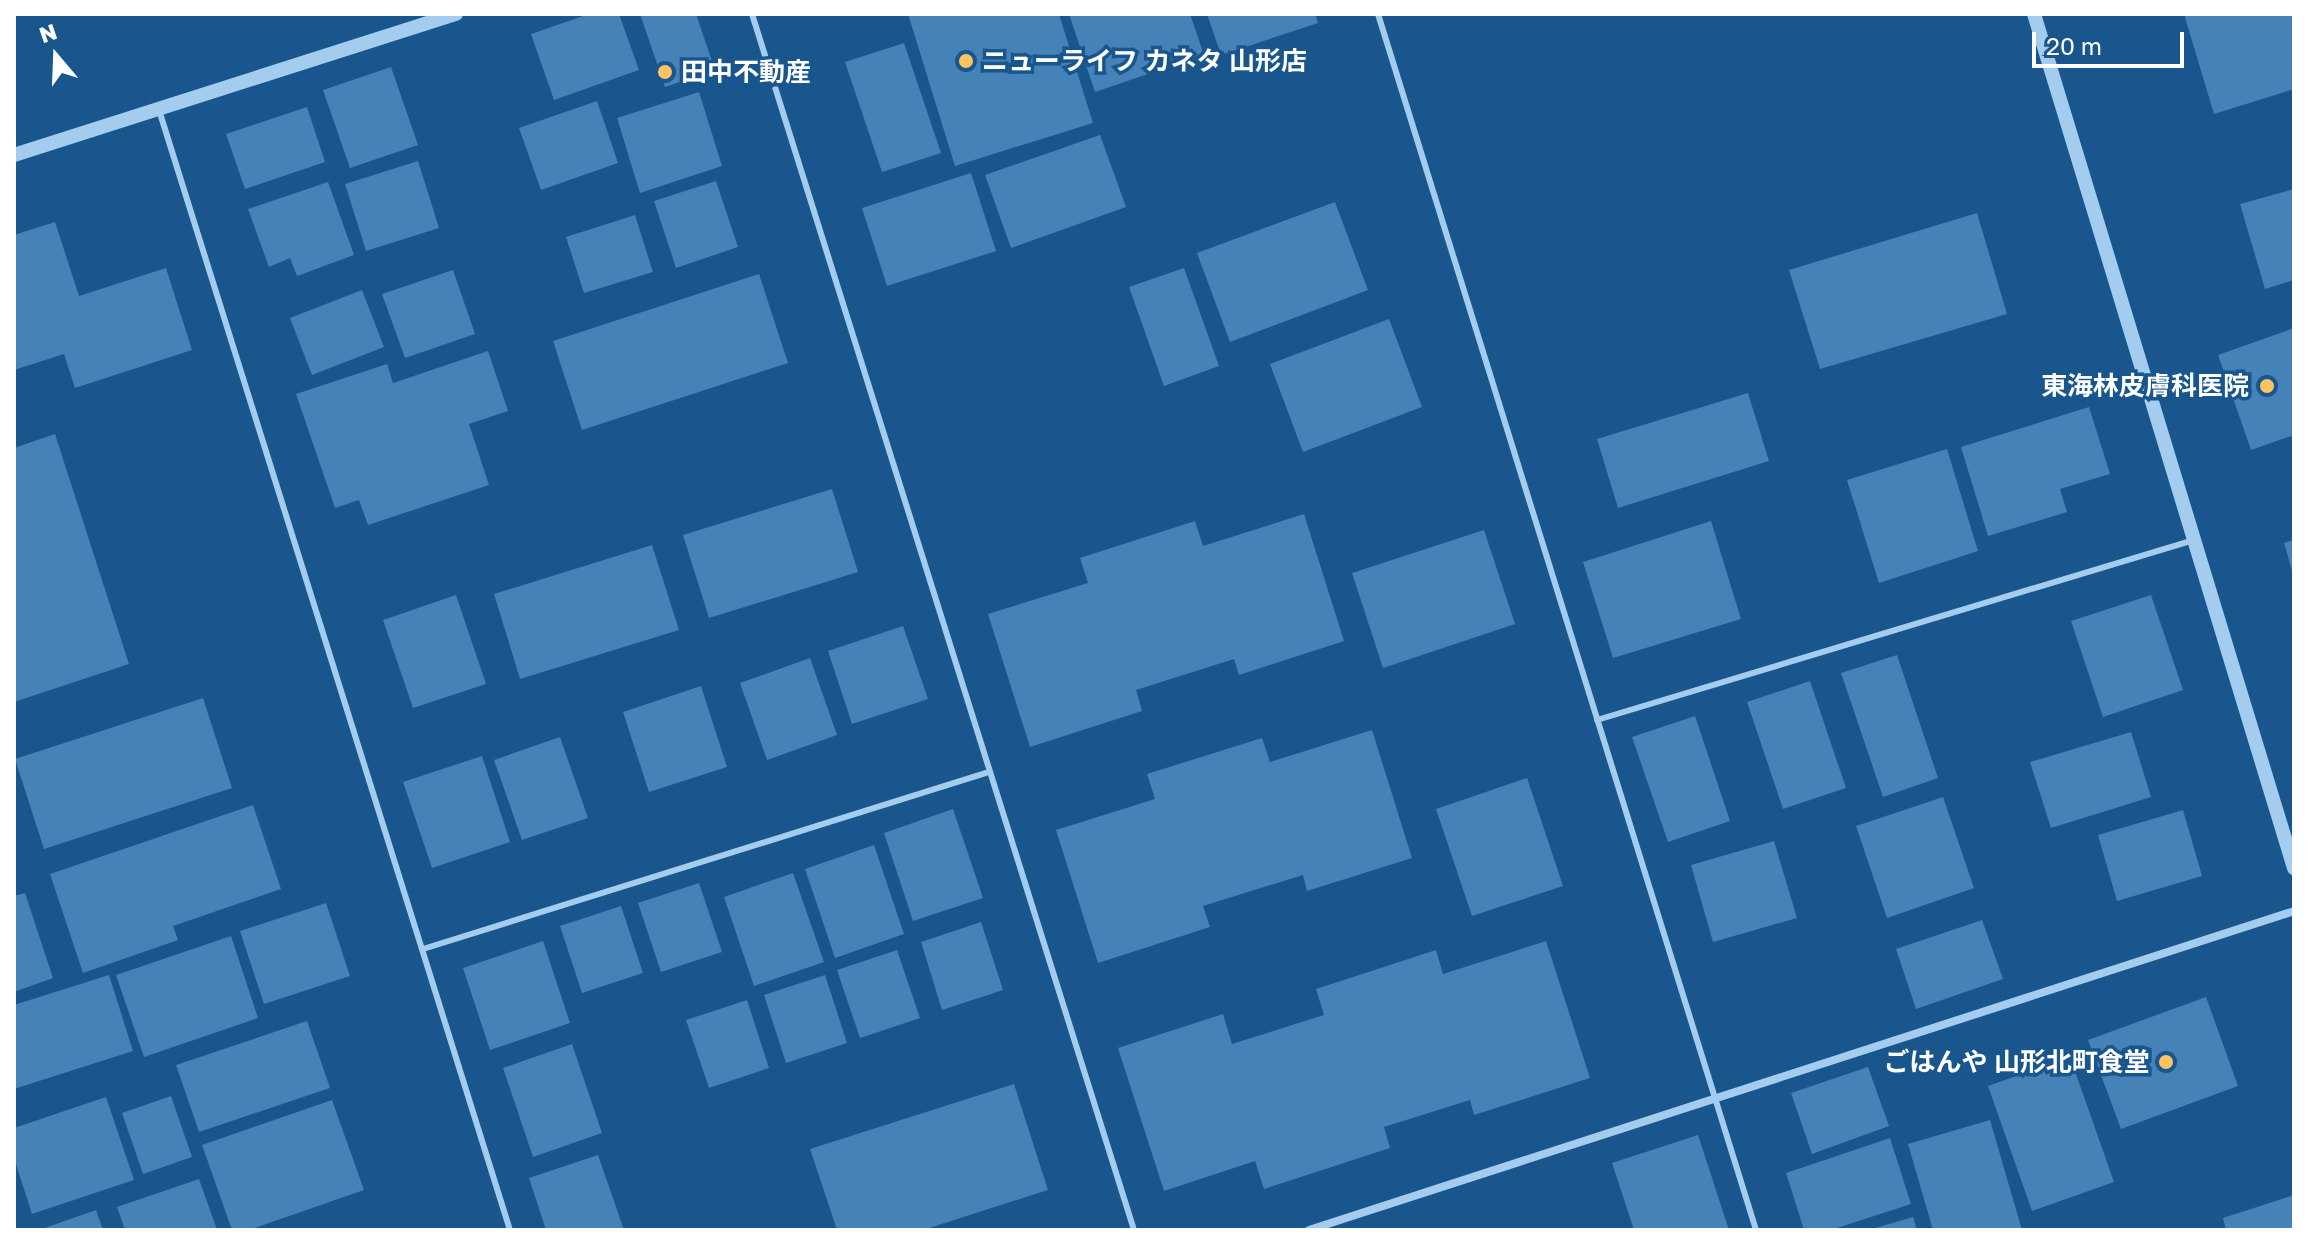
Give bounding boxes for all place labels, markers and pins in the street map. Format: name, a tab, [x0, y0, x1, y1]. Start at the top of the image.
place label: ニューライフ カネタ 山形店	[982, 45, 1307, 77]
marker: ニューライフ カネタ 山形店	[957, 52, 975, 70]
place label: 田中不動産	[681, 56, 811, 88]
marker: 田中不動産	[656, 63, 674, 81]
place label: 東海林皮膚科医院	[2041, 370, 2249, 402]
marker: 東海林皮膚科医院	[2256, 375, 2278, 397]
place label: ごはんや 山形北町食堂	[1884, 1046, 2150, 1078]
marker: ごはんや 山形北町食堂	[2157, 1053, 2175, 1071]

